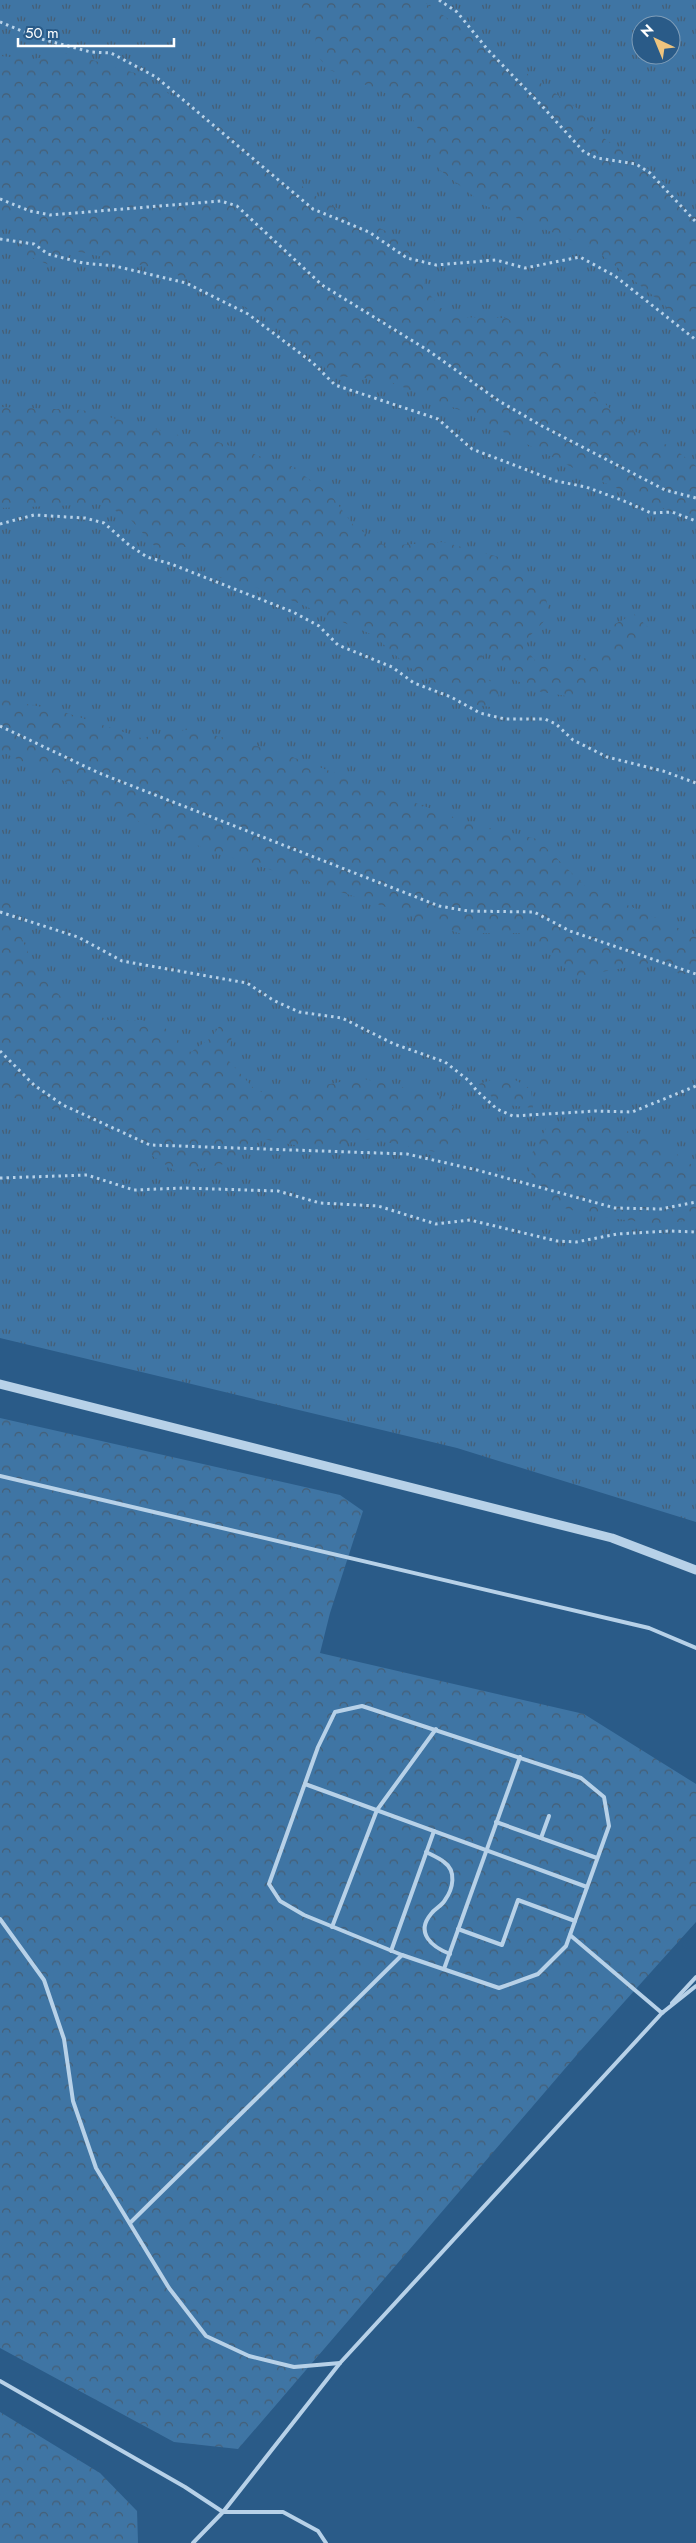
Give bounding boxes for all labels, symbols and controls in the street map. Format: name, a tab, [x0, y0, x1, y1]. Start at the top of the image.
scale bar	[18, 15, 174, 47]
north arrow	[631, 15, 681, 65]
text: N	[636, 20, 658, 42]
text: 50 m	[25, 22, 59, 44]

